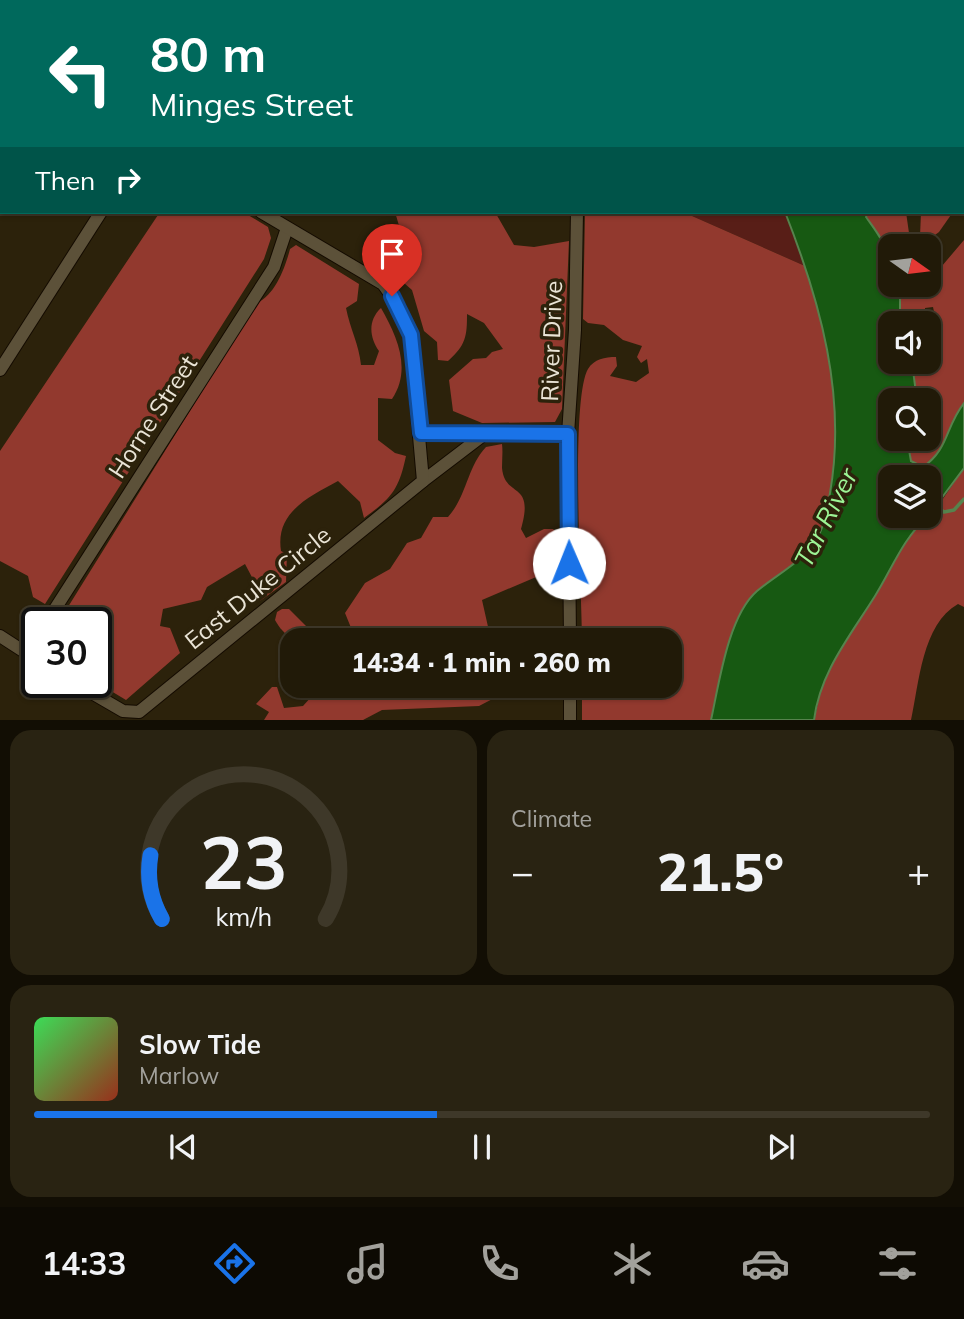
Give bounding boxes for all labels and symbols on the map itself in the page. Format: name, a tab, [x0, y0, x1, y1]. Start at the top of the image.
pin	[362, 224, 422, 296]
north arrow	[878, 234, 942, 298]
street label: River Drive	[534, 280, 568, 402]
street label: Horne Street	[101, 349, 203, 484]
water label: Tar River	[787, 461, 865, 573]
street label: East Duke Circle	[178, 519, 336, 655]
position arrow	[532, 526, 606, 600]
speed limit sign: 30	[21, 607, 112, 698]

